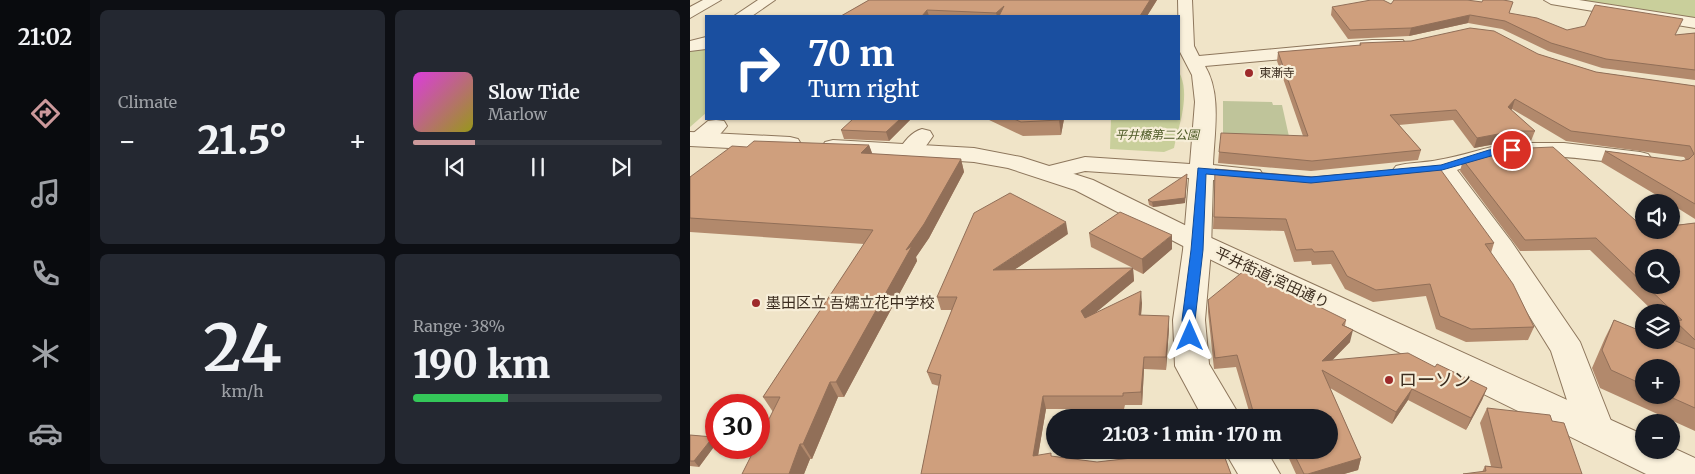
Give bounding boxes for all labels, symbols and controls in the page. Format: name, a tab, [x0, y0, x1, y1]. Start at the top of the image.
text: 21:02	[18, 23, 72, 51]
text: 70 m	[808, 32, 895, 76]
icon: right	[725, 35, 790, 100]
place label: 東漸寺	[1259, 65, 1295, 80]
marker: 東漸寺	[1243, 67, 1255, 79]
text: Turn right	[808, 75, 919, 103]
text: Slow Tide	[488, 80, 580, 104]
text: Climate	[118, 92, 177, 112]
icon: directions	[28, 96, 63, 131]
text: Marlow	[488, 104, 547, 124]
text: 21.5°	[198, 117, 287, 164]
text: −	[118, 123, 137, 159]
text: +	[348, 123, 367, 159]
park label: 平井橋第二公園	[1115, 127, 1201, 142]
pin	[1491, 129, 1533, 171]
icon: arrive	[1498, 136, 1526, 164]
icon: previous	[441, 153, 469, 181]
icon: pause	[524, 153, 552, 181]
icon: next	[607, 153, 635, 181]
icon: music	[28, 176, 63, 211]
map controls	[1635, 194, 1680, 459]
button: sound	[1635, 194, 1680, 239]
street label: 平井街道;宮田通り	[1212, 243, 1332, 312]
button: search	[1635, 249, 1680, 294]
icon: phone	[28, 256, 63, 291]
place label: 墨田区立 吾嬬立花中学校	[766, 293, 935, 312]
marker: 墨田区立 吾嬬立花中学校	[750, 297, 762, 309]
button: layers	[1635, 304, 1680, 349]
text: 24	[203, 307, 282, 389]
position arrow	[1163, 309, 1215, 361]
text: Range · 38%	[413, 316, 505, 336]
icon: climate	[28, 336, 63, 371]
text: 190 km	[413, 341, 550, 388]
button: +	[1635, 359, 1680, 404]
place label: ローソン	[1399, 368, 1471, 391]
marker: ローソン	[1383, 374, 1395, 386]
text: km/h	[221, 381, 264, 401]
speed limit sign: 30	[705, 394, 770, 459]
button: −	[1635, 414, 1680, 459]
icon: car	[28, 416, 63, 451]
text: 21:03 · 1 min · 170 m	[1102, 422, 1282, 446]

